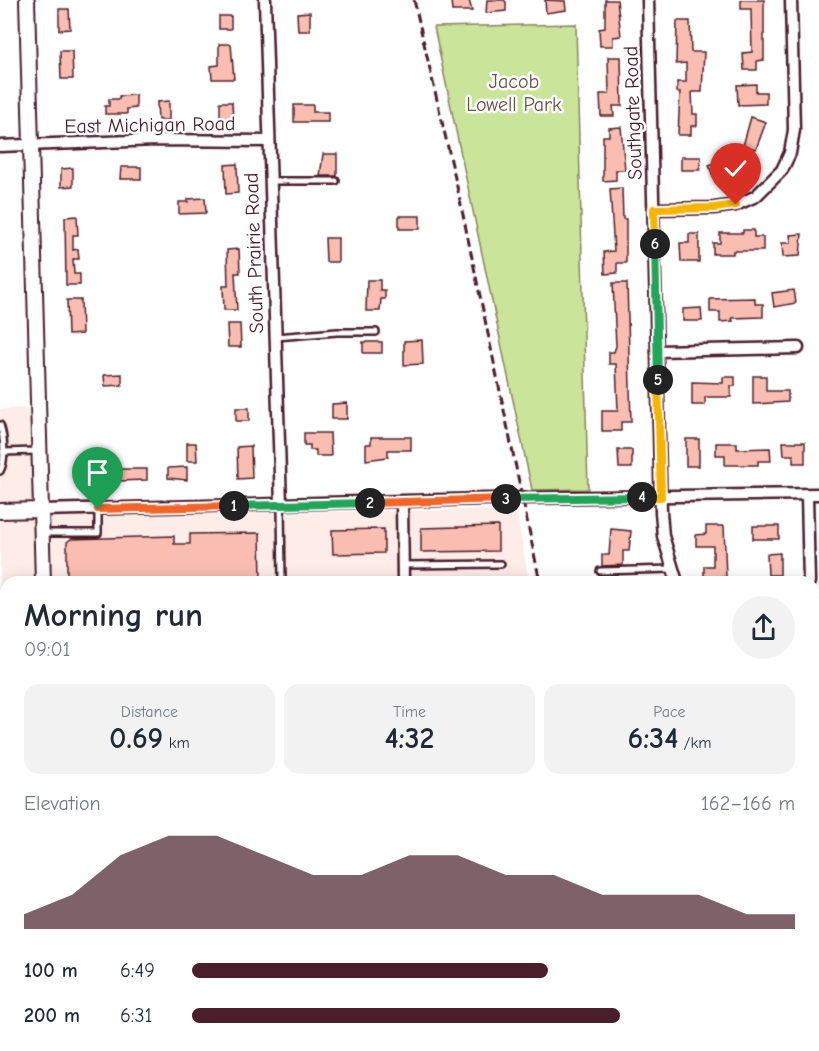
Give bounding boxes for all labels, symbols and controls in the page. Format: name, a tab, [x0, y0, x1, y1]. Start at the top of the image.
street label: Southgate Road	[619, 46, 647, 180]
park label: Jacob Lowell Park	[466, 70, 562, 116]
street label: East Michigan Road	[64, 112, 236, 138]
pin	[710, 143, 761, 205]
icon: check	[719, 152, 752, 185]
street label: South Prairie Road	[240, 172, 268, 334]
pin: 6	[640, 229, 670, 259]
text: 6	[651, 235, 659, 253]
pin: 5	[643, 365, 673, 395]
text: 5	[654, 371, 662, 389]
pin	[72, 447, 123, 509]
icon: arrive	[81, 456, 114, 489]
pin: 4	[627, 482, 657, 512]
pin: 3	[491, 484, 521, 514]
pin: 2	[355, 488, 385, 518]
text: 4	[638, 488, 646, 506]
text: 3	[502, 490, 510, 508]
pin: 1	[219, 491, 249, 521]
text: 2	[366, 494, 374, 512]
text: 1	[231, 497, 237, 515]
text: Morning run	[24, 596, 203, 634]
button: share	[732, 596, 795, 659]
text: 09:01	[24, 638, 71, 661]
text: Distance	[121, 703, 178, 721]
text: Time	[393, 703, 426, 721]
text: Pace	[653, 703, 686, 721]
text: 0.69	[109, 721, 163, 756]
text: 4:32	[384, 721, 435, 756]
text: 6:34	[627, 721, 678, 756]
text: km	[163, 734, 190, 752]
text: /km	[678, 734, 712, 752]
text: Elevation	[24, 792, 101, 815]
text: 162–166 m	[701, 792, 795, 815]
text: 100 m	[24, 959, 78, 982]
text: 6:49	[120, 959, 155, 982]
text: 200 m	[24, 1004, 80, 1027]
text: 6:31	[120, 1004, 153, 1027]

